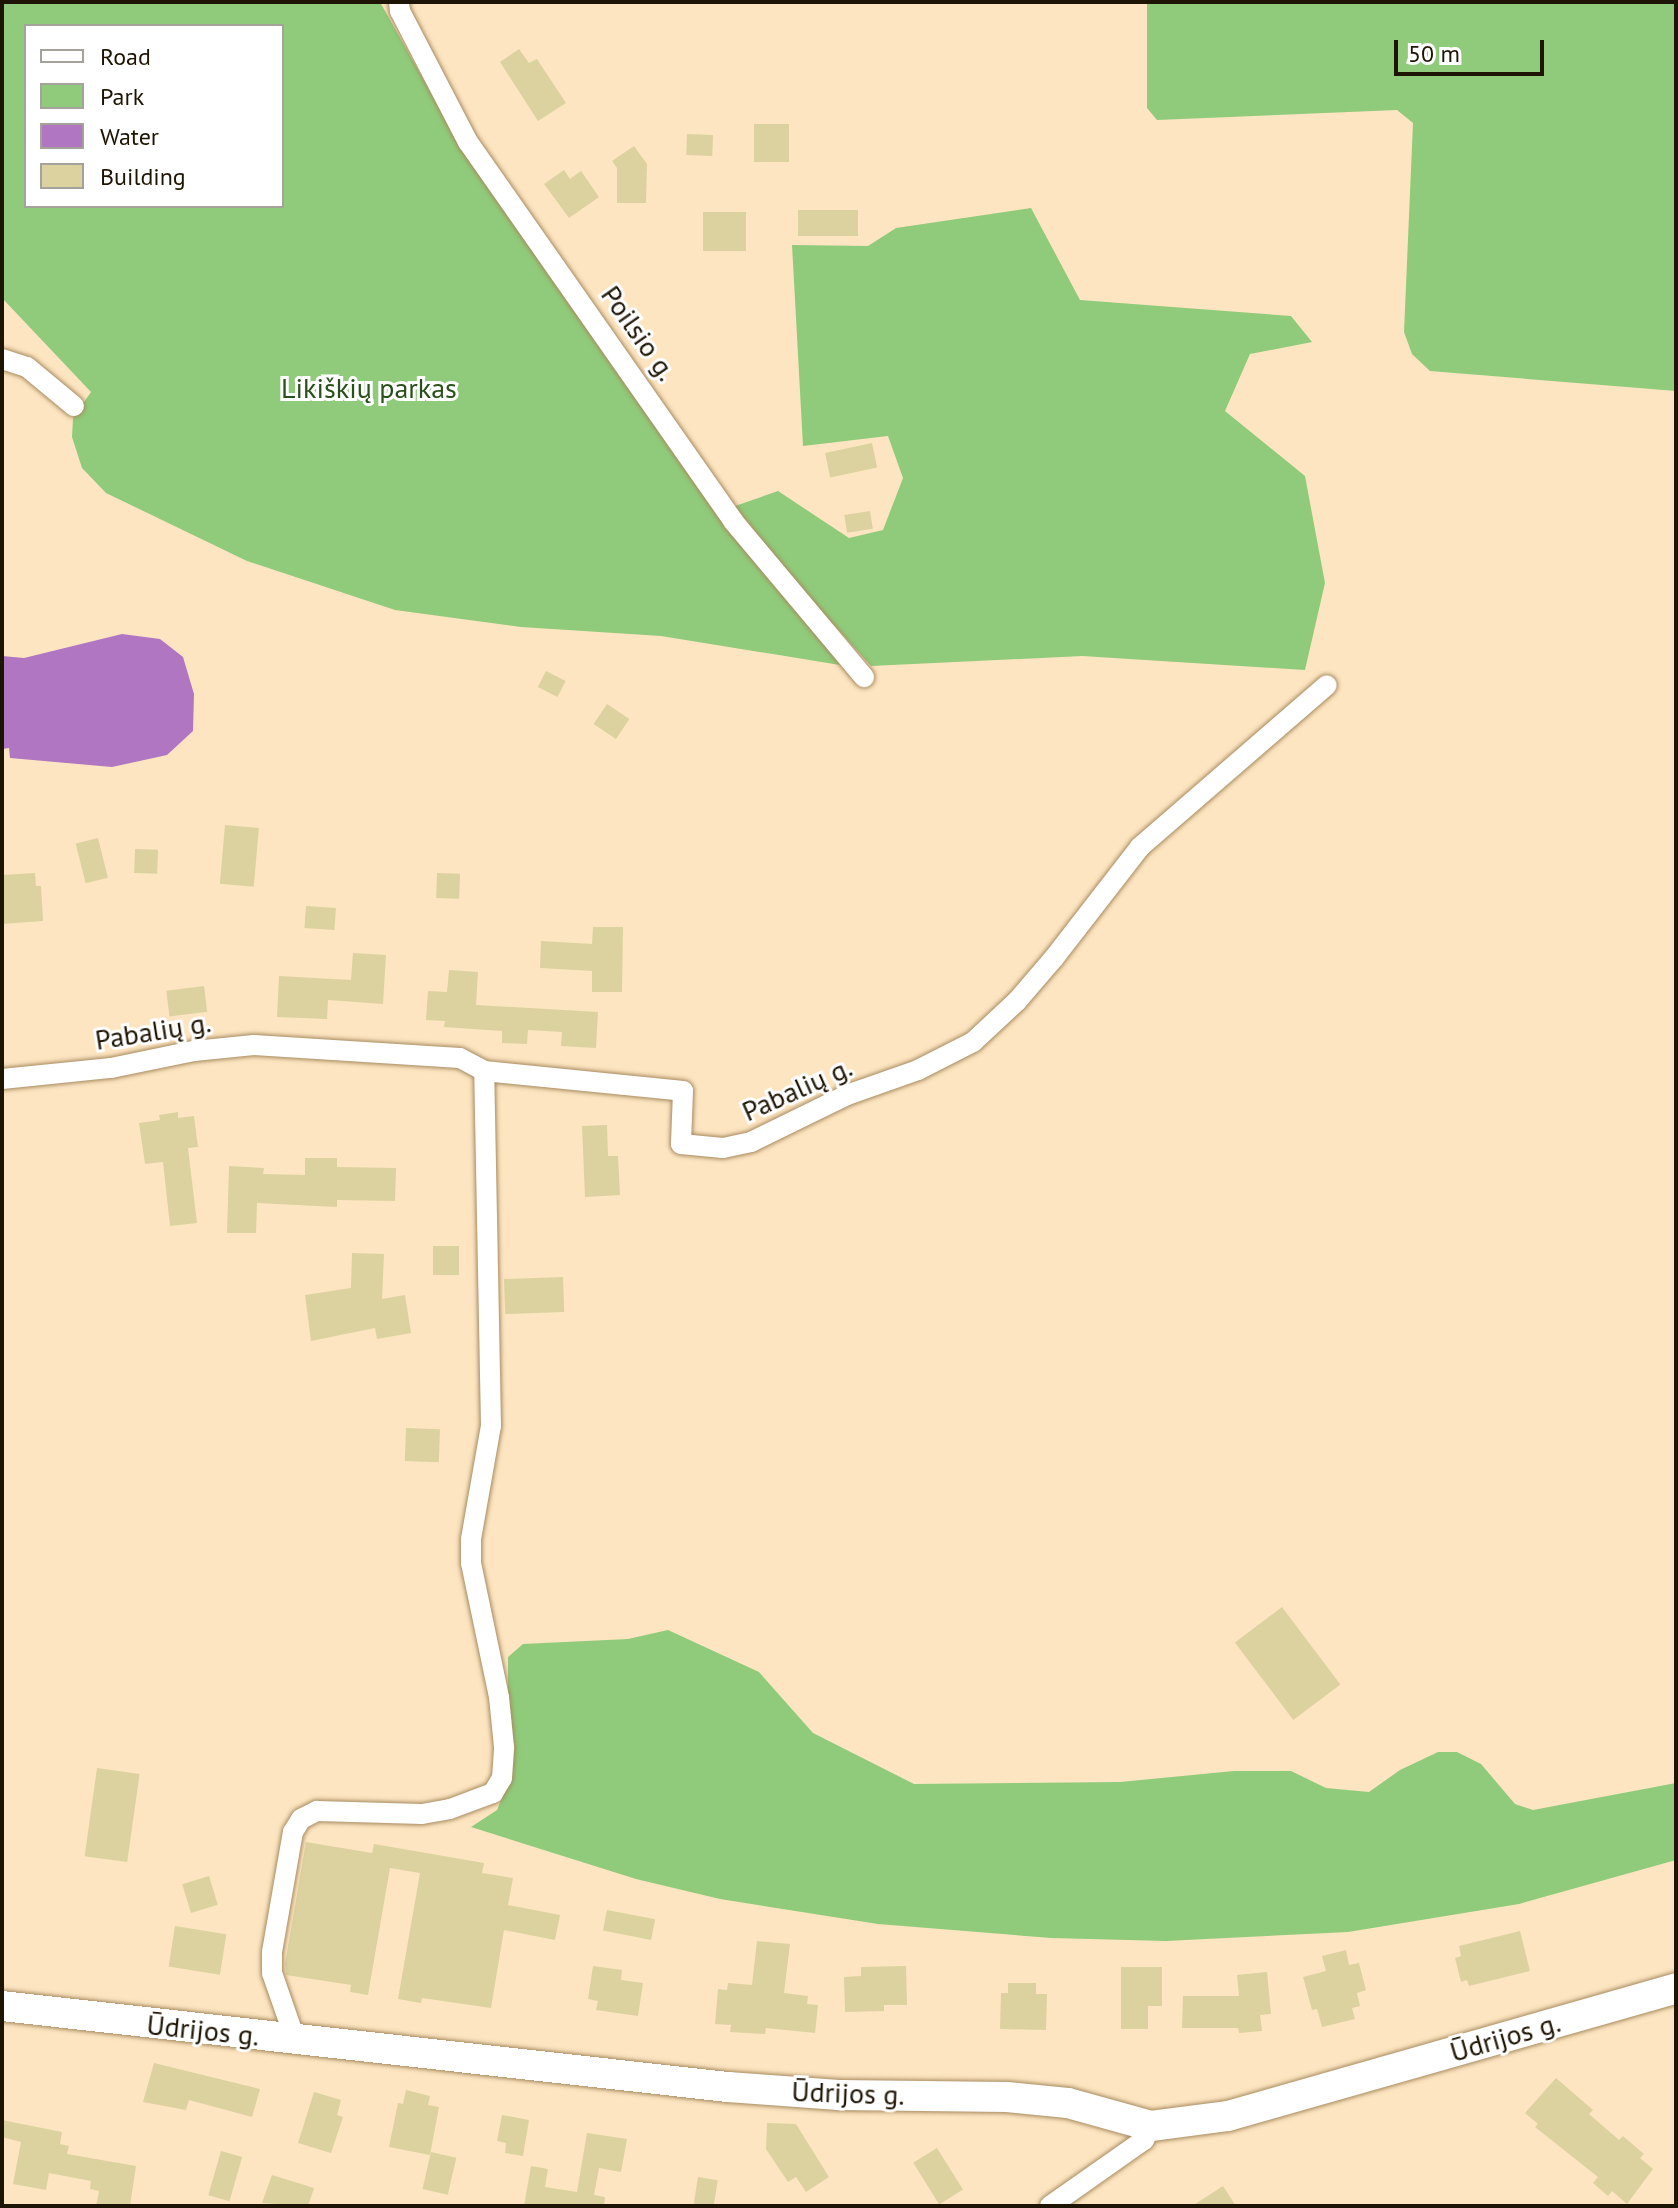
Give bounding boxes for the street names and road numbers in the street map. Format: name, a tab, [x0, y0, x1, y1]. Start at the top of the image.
street label: Poilsio g.	[594, 279, 684, 387]
street label: Pabalių g.	[93, 1005, 213, 1057]
street label: Pabalių g.	[737, 1050, 857, 1128]
street label: Ūdrijos g.	[1446, 2005, 1564, 2069]
street label: Ūdrijos g.	[145, 2007, 261, 2053]
street label: Ūdrijos g.	[791, 2074, 905, 2112]

